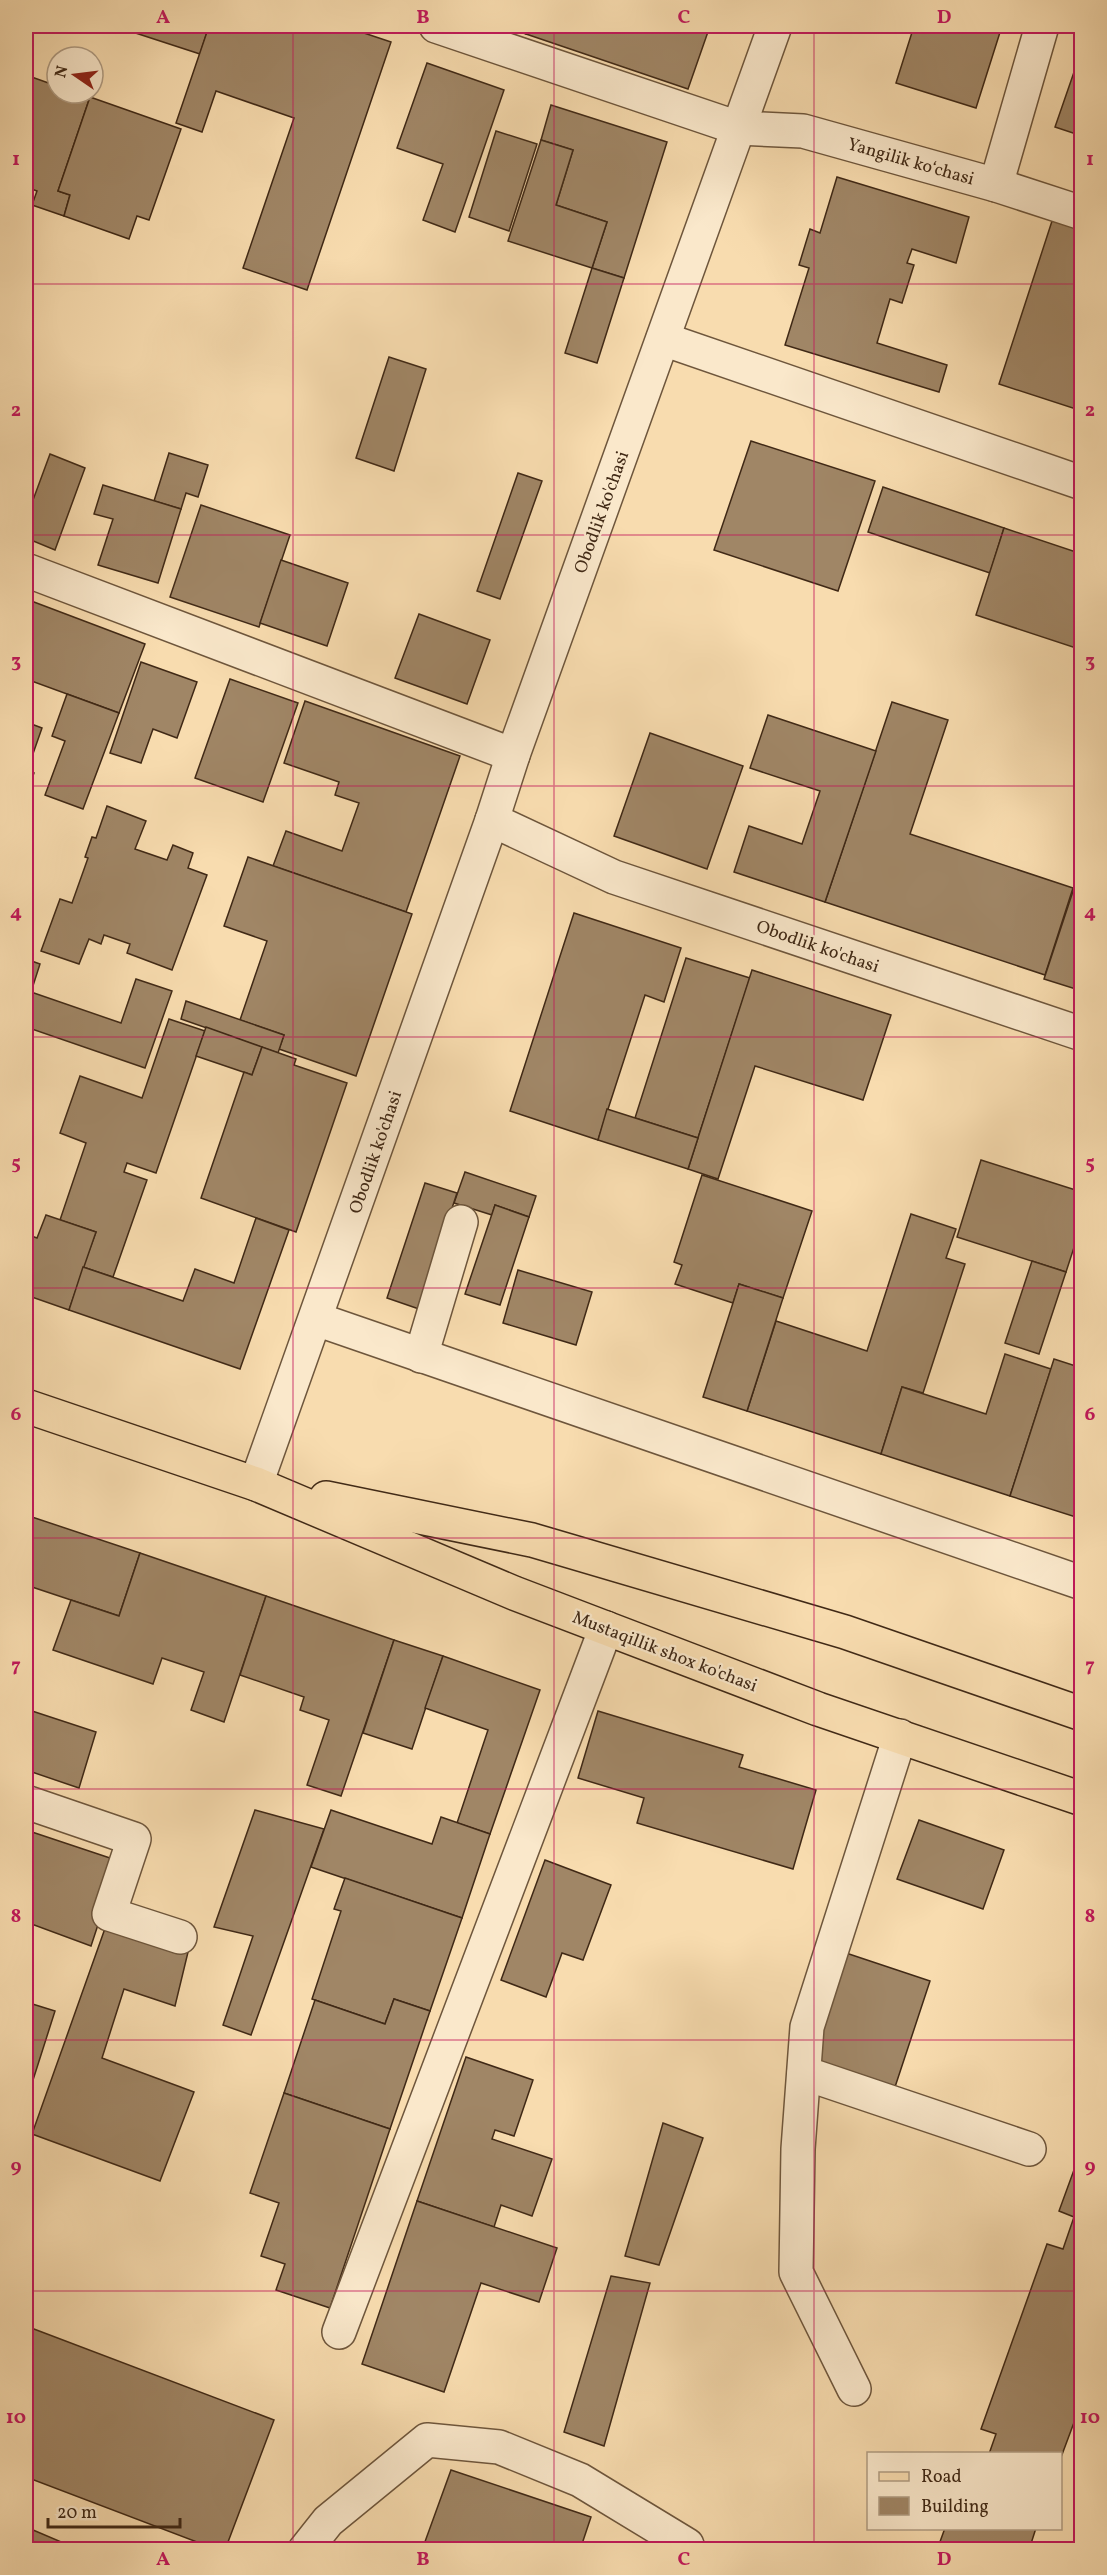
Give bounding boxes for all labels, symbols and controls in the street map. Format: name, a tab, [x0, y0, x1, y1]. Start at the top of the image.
text: A	[156, 4, 170, 32]
text: B	[416, 4, 430, 32]
text: C	[678, 4, 691, 32]
text: D	[937, 4, 951, 32]
north arrow	[45, 45, 105, 105]
text: N	[50, 63, 75, 80]
street label: Yangilik koʻchasi	[844, 132, 977, 193]
text: 1	[12, 146, 20, 174]
text: 1	[1086, 146, 1094, 174]
text: 2	[11, 397, 21, 425]
text: 2	[1085, 397, 1095, 425]
street label: Obodlik ko'chasi	[569, 448, 636, 577]
text: 3	[11, 648, 21, 676]
text: 3	[1085, 648, 1095, 676]
text: 4	[10, 899, 22, 927]
text: 4	[1084, 899, 1096, 927]
street label: Obodlik ko'chasi	[753, 915, 882, 980]
street label: Obodlik ko'chasi	[344, 1088, 409, 1217]
text: 5	[11, 1150, 21, 1178]
text: 5	[1085, 1150, 1095, 1178]
text: 6	[11, 1401, 22, 1429]
text: 6	[1085, 1401, 1096, 1429]
street label: Mustaqillik shox ko'chasi	[568, 1606, 761, 1699]
text: 7	[11, 1652, 21, 1680]
text: 7	[1085, 1652, 1095, 1680]
text: 8	[11, 1903, 21, 1931]
text: 8	[1085, 1903, 1095, 1931]
text: 9	[10, 2153, 22, 2181]
text: 9	[1084, 2153, 1096, 2181]
text: 10	[6, 2404, 26, 2432]
text: 10	[1080, 2404, 1100, 2432]
legend	[867, 2452, 1062, 2530]
text: Road	[921, 2465, 962, 2490]
scale bar	[48, 2491, 180, 2529]
text: Building	[921, 2495, 989, 2520]
text: 20 m	[57, 2501, 97, 2526]
text: A	[156, 2546, 170, 2574]
text: B	[416, 2546, 430, 2574]
text: C	[678, 2546, 691, 2574]
text: D	[937, 2546, 951, 2574]

